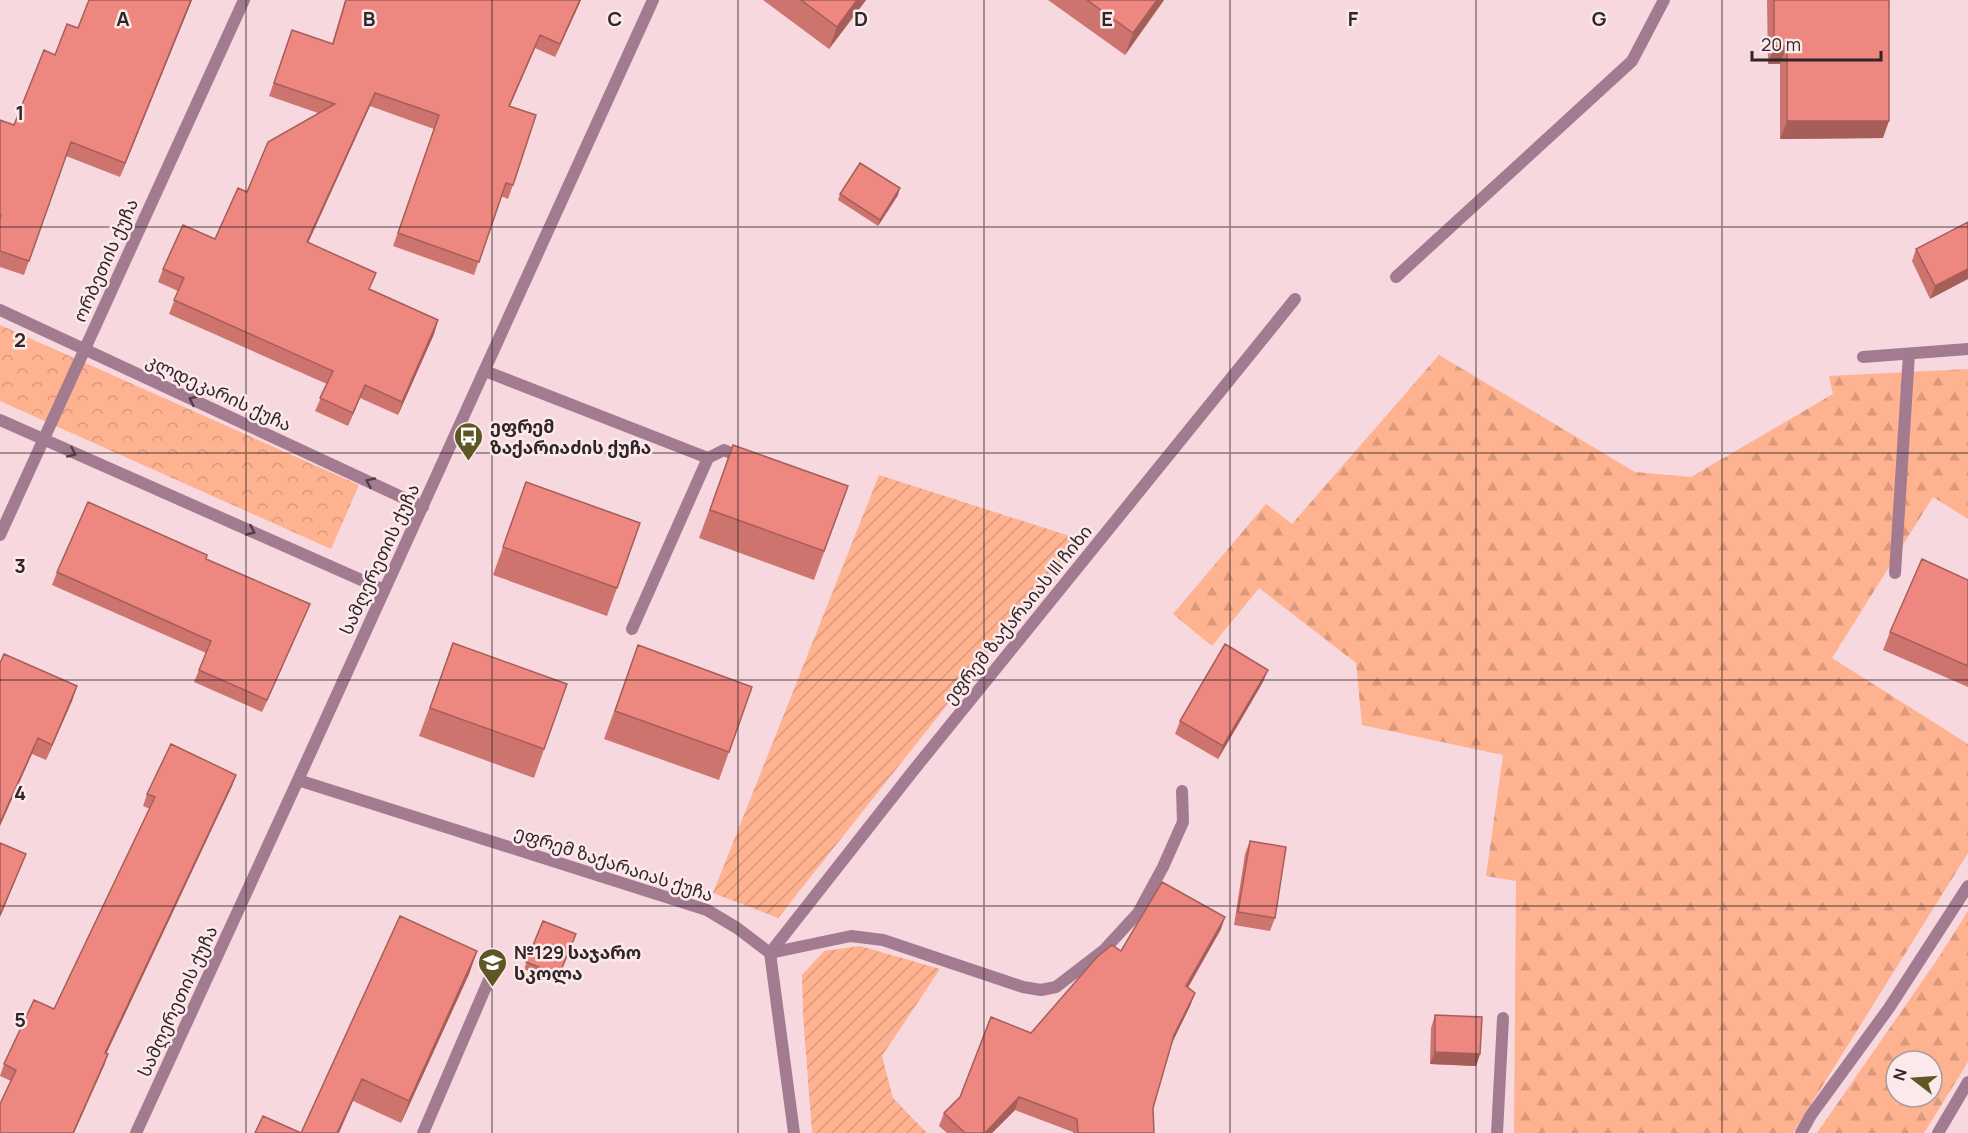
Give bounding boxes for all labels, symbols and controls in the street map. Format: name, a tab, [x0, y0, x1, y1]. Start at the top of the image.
text: A	[116, 5, 130, 32]
text: B	[363, 5, 376, 32]
text: C	[608, 5, 622, 32]
text: D	[854, 5, 868, 32]
text: E	[1101, 5, 1113, 32]
text: F	[1348, 5, 1359, 32]
text: G	[1592, 5, 1607, 32]
scale bar	[1752, 24, 1881, 62]
text: 20 m	[1761, 32, 1801, 56]
text: 1	[16, 99, 24, 126]
street label: ორბეთის ქუჩა	[67, 194, 143, 326]
text: 2	[14, 326, 26, 353]
street label: კლდეკარის ქუჩა	[143, 348, 295, 436]
one-way arrow	[189, 395, 200, 407]
place label: ეფრემ ზაქარიაძის ქუჩა	[490, 414, 651, 459]
bus stop icon: ეფრემ ზაქარიაძის ქუჩა	[453, 420, 485, 462]
one-way arrow	[66, 445, 77, 457]
one-way arrow	[366, 478, 377, 490]
street label: სამღერეთის ქუჩა	[333, 480, 425, 638]
street label: ეფრემ ზაქარაიას III ჩიხი	[937, 519, 1097, 709]
one-way arrow	[245, 524, 256, 536]
text: 3	[14, 552, 26, 579]
text: 4	[14, 779, 26, 806]
street label: ეფრემ ზაქარაიას ქუჩა	[512, 820, 716, 906]
street label: სამღერეთის ქუჩა	[131, 922, 223, 1080]
place label: №129 საჯარო სკოლა	[514, 940, 641, 985]
school or university icon: №129 საჯარო სკოლა	[477, 946, 509, 988]
text: 5	[14, 1006, 26, 1033]
north arrow	[1884, 1049, 1944, 1109]
text: N	[1887, 1066, 1912, 1083]

